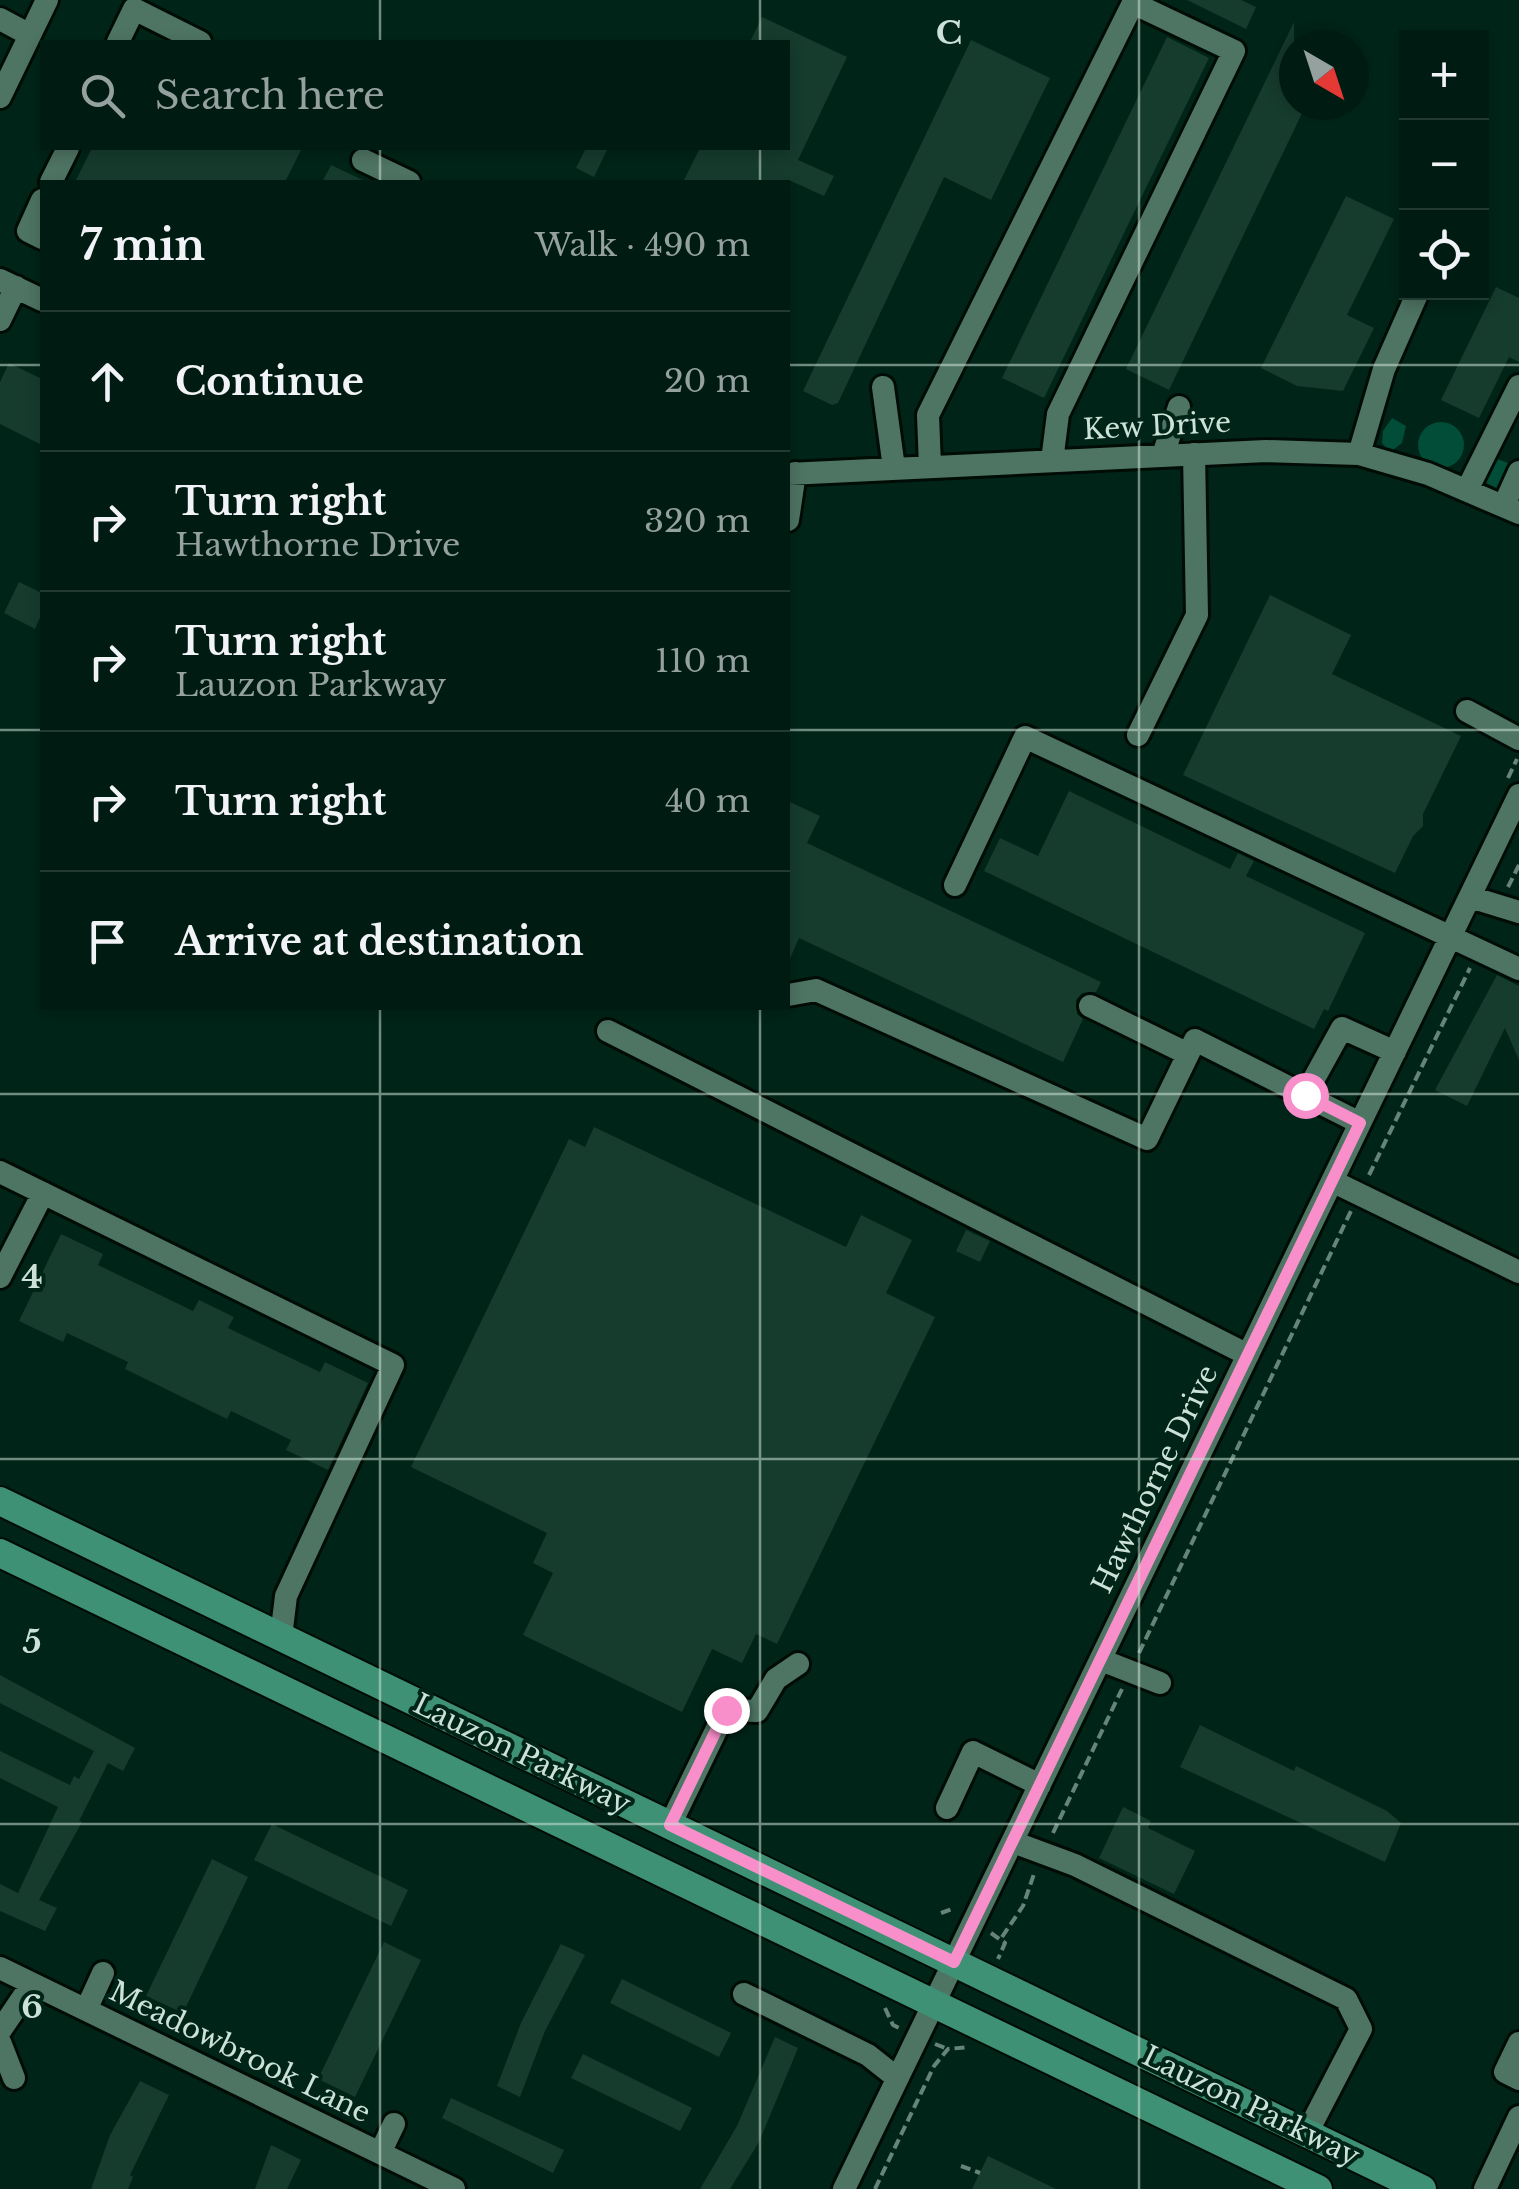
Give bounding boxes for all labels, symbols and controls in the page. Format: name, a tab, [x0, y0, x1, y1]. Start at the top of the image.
text: C	[936, 13, 962, 53]
north arrow	[1279, 30, 1369, 120]
map controls	[1399, 30, 1489, 300]
button: +	[1399, 30, 1489, 120]
search box	[40, 40, 790, 150]
icon: search	[75, 68, 130, 123]
text: Search here	[155, 72, 385, 119]
button: −	[1399, 120, 1489, 210]
button: locate	[1399, 210, 1489, 300]
text: 7 min	[80, 219, 205, 271]
text: Walk · 490 m	[535, 225, 750, 265]
icon: ahead	[80, 354, 135, 409]
text: Continue	[175, 358, 364, 405]
text: 20 m	[664, 361, 750, 401]
street label: Kew Drive	[1082, 405, 1232, 447]
text: Turn right	[175, 478, 386, 525]
icon: right	[80, 494, 135, 549]
text: 320 m	[644, 501, 750, 541]
text: Hawthorne Drive	[175, 525, 460, 565]
text: Turn right	[175, 618, 386, 665]
icon: right	[80, 634, 135, 689]
text: 110 m	[655, 641, 750, 681]
text: Lauzon Parkway	[175, 665, 446, 705]
icon: right	[80, 774, 135, 829]
text: Turn right	[175, 778, 386, 825]
text: 40 m	[665, 781, 750, 821]
icon: arrive	[80, 914, 135, 969]
text: Arrive at destination	[175, 918, 584, 965]
route start	[1283, 1073, 1329, 1119]
text: 4	[21, 1257, 43, 1297]
street label: Hawthorne Drive	[1085, 1359, 1225, 1599]
text: 5	[22, 1622, 42, 1662]
street label: Lauzon Parkway	[408, 1686, 636, 1822]
route end	[704, 1688, 750, 1734]
street label: Meadowbrook Lane	[104, 1974, 376, 2130]
text: 6	[21, 1987, 43, 2027]
street label: Lauzon Parkway	[1137, 2038, 1365, 2174]

